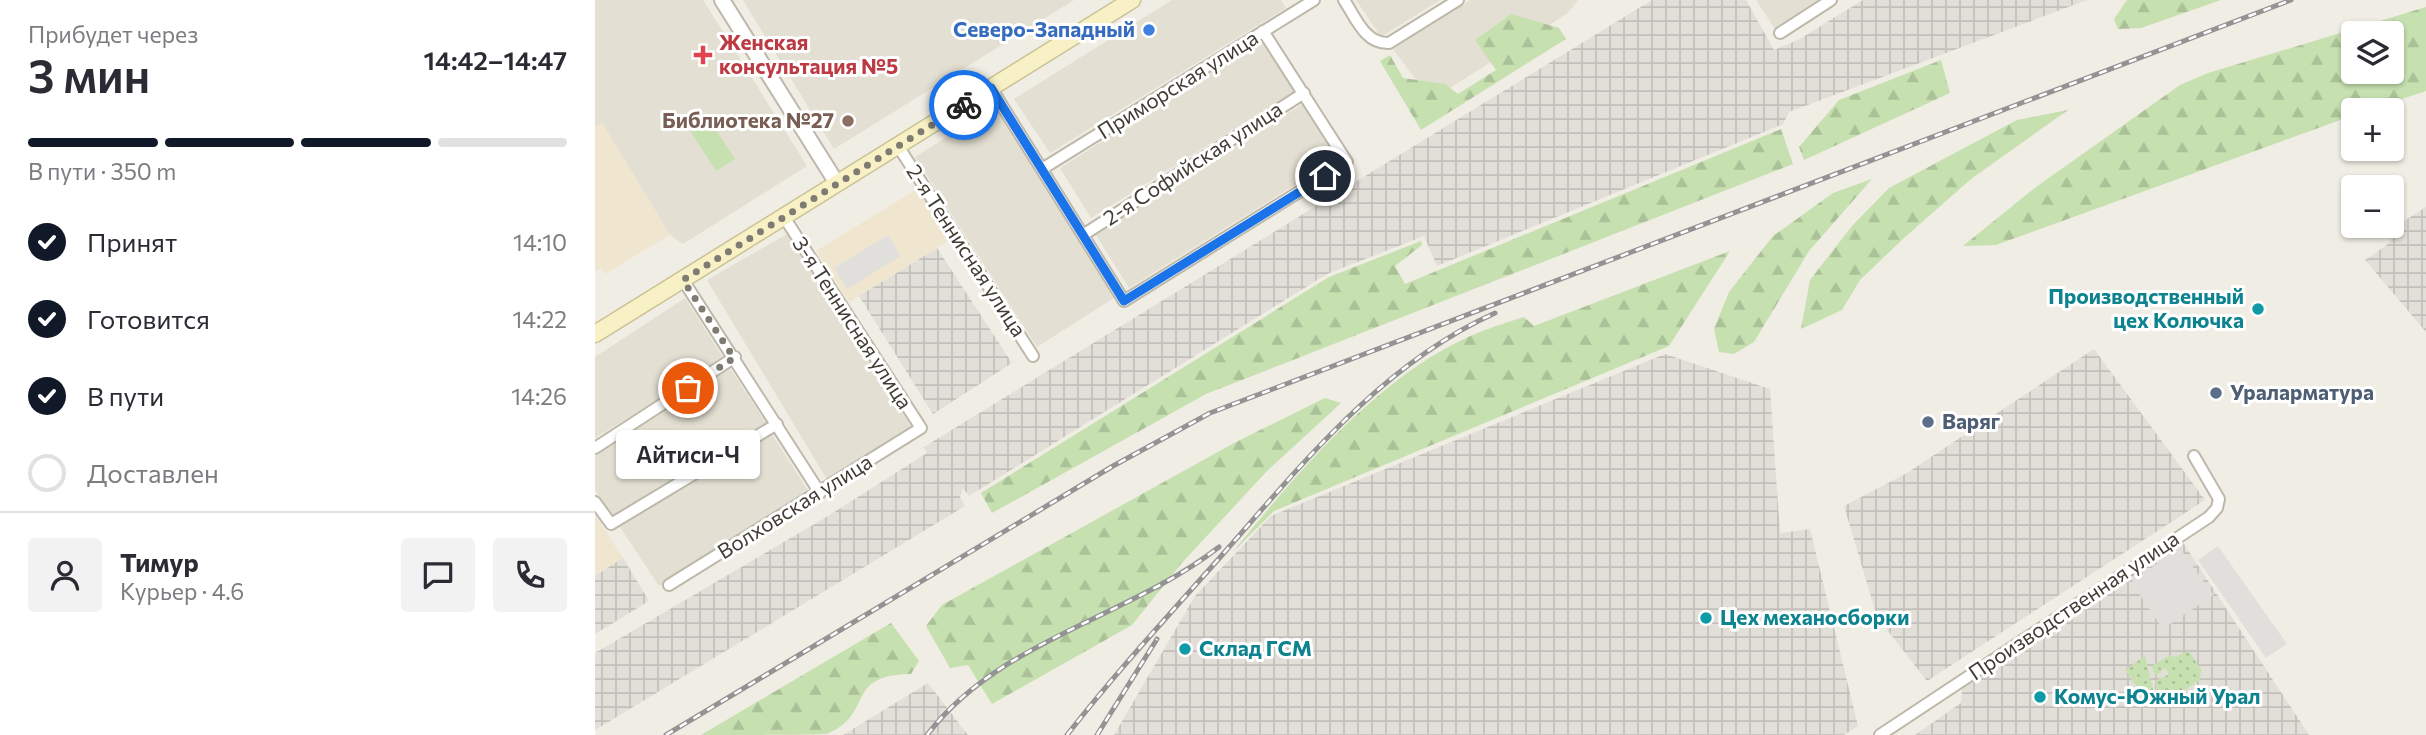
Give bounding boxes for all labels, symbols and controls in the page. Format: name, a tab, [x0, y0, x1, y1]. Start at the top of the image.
place label: Северо-Западный	[953, 16, 1135, 41]
text: Прибудет через	[28, 20, 198, 48]
map controls	[2341, 21, 2404, 238]
button: layers	[2341, 21, 2404, 84]
marker: Северо-Западный	[1141, 22, 1157, 38]
street label: Приморская улица	[1092, 24, 1262, 143]
place label: Женская консультация №5	[719, 29, 898, 78]
text: 14:42–14:47	[424, 44, 567, 75]
marker: Женская консультация №5	[693, 45, 713, 65]
text: 3 мин	[28, 46, 150, 102]
courier	[929, 70, 999, 140]
icon: bike	[945, 86, 983, 124]
street label: 2-я Софийская улица	[1098, 96, 1286, 230]
button: +	[2341, 98, 2404, 161]
place label: Библиотека №27	[662, 107, 834, 132]
marker: Библиотека №27	[840, 113, 856, 129]
pin	[1295, 146, 1355, 206]
text: В пути · 350 m	[28, 157, 176, 185]
icon: home	[1306, 157, 1344, 195]
street label: 2-я Теннисная улица	[902, 159, 1032, 341]
button: −	[2341, 175, 2404, 238]
icon: check	[28, 223, 66, 261]
text: Принят	[87, 226, 177, 257]
text: 14:10	[513, 228, 567, 256]
street label: 3-я Теннисная улица	[788, 231, 918, 413]
place label: Производственный цех Колючка	[2048, 283, 2244, 332]
icon: check	[28, 300, 66, 338]
marker: Производственный цех Колючка	[2250, 301, 2266, 317]
text: Готовится	[87, 303, 210, 334]
text: 14:22	[512, 305, 567, 333]
pin	[658, 358, 718, 418]
icon: bag	[669, 369, 707, 407]
icon: check	[28, 377, 66, 415]
place label: Ураларматура	[2230, 379, 2374, 404]
text: В пути	[87, 380, 164, 411]
text: 14:26	[511, 382, 567, 410]
marker: Ураларматура	[2208, 385, 2224, 401]
place label: Варяг	[1942, 408, 2000, 433]
marker: Варяг	[1920, 414, 1936, 430]
callout: Айтиси-Ч	[616, 430, 760, 479]
text: Айтиси-Ч	[636, 440, 740, 468]
street label: Волховская улица	[712, 448, 876, 563]
text: Доставлен	[87, 457, 219, 488]
street label: Производственная улица	[1963, 525, 2183, 685]
button: person	[28, 538, 102, 612]
button: chat	[401, 538, 475, 612]
button: phone	[493, 538, 567, 612]
text: Тимур	[120, 546, 199, 577]
text: Курьер · 4.6	[120, 577, 244, 605]
place label: Цех механосборки	[1720, 604, 1909, 629]
marker: Цех механосборки	[1698, 610, 1714, 626]
place label: Склад ГСМ	[1199, 635, 1312, 660]
marker: Склад ГСМ	[1177, 641, 1193, 657]
place label: Комус-Южный Урал	[2054, 683, 2261, 708]
marker: Комус-Южный Урал	[2032, 689, 2048, 705]

